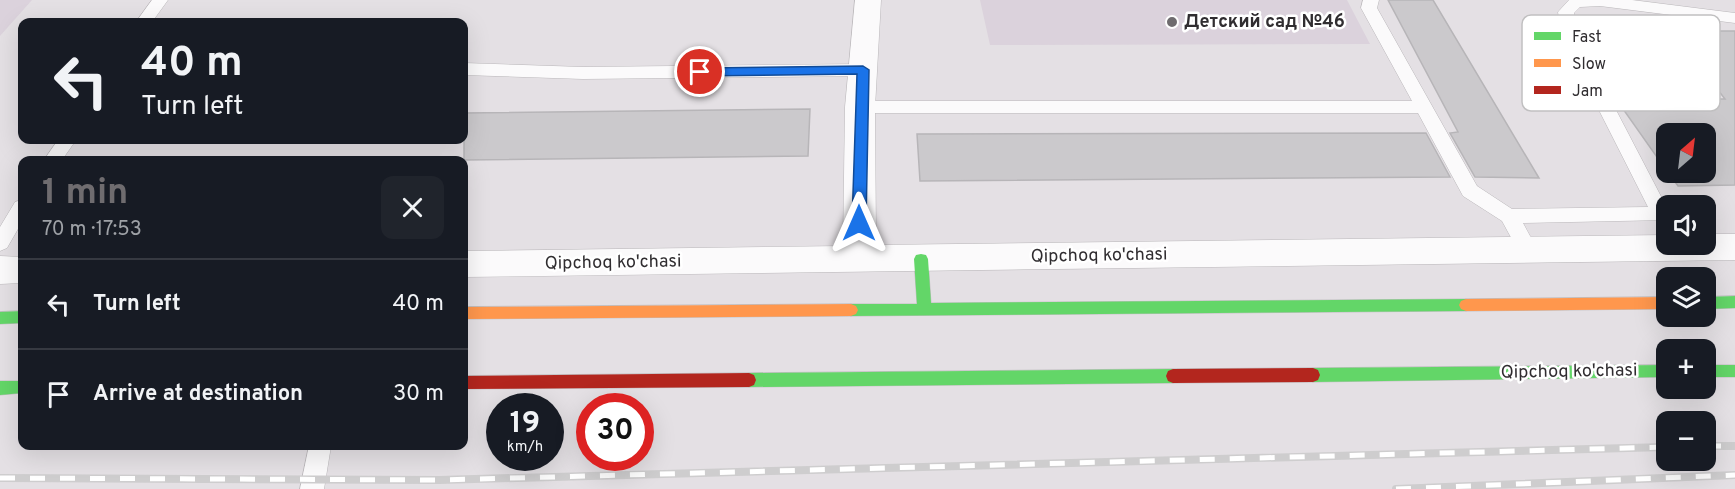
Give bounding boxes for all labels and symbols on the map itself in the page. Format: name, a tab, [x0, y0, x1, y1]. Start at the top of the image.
place label: Детский сад №46	[1184, 11, 1345, 34]
marker: Детский сад №46	[1165, 15, 1179, 29]
legend	[1522, 15, 1720, 111]
text: Fast	[1572, 28, 1602, 48]
pin	[674, 46, 725, 97]
text: Slow	[1572, 55, 1606, 75]
text: Jam	[1572, 82, 1603, 102]
north arrow	[1656, 123, 1716, 183]
position arrow	[827, 191, 891, 255]
street label: Qipchoq ko'chasi	[1030, 243, 1168, 269]
street label: Qipchoq ko'chasi	[544, 250, 682, 276]
street label: Qipchoq ko'chasi	[1500, 359, 1638, 385]
speed limit sign: 30	[576, 393, 654, 471]

